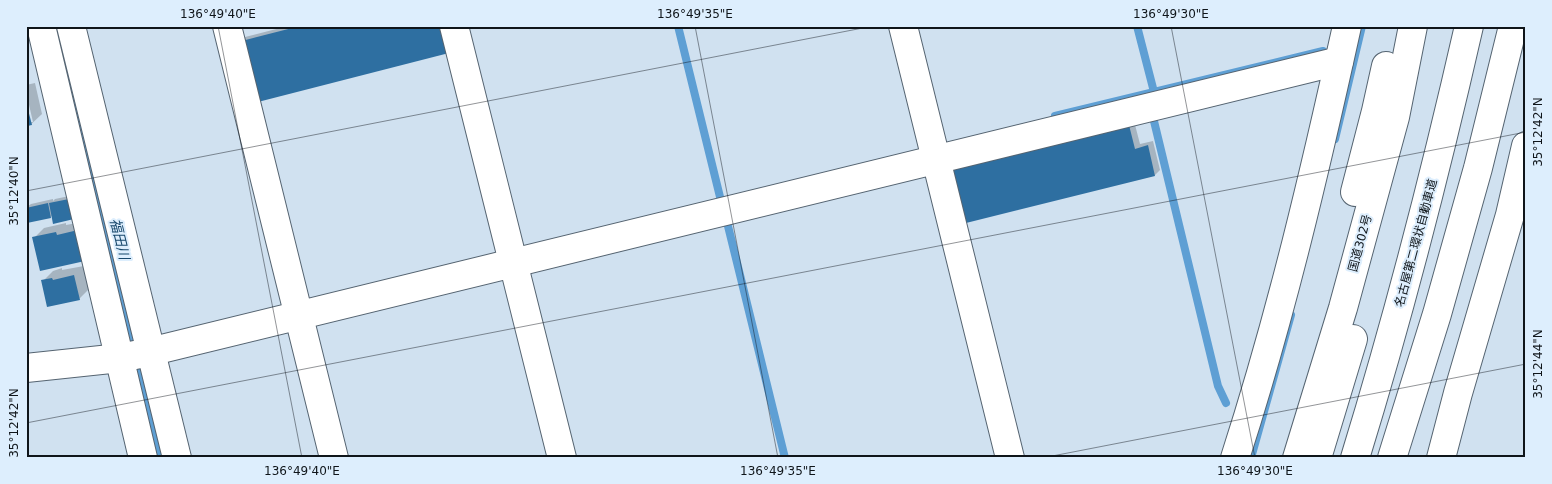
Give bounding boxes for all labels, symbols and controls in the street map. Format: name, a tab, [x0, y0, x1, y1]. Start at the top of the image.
text: 136°49'40"E	[180, 7, 256, 21]
text: 136°49'35"E	[657, 7, 733, 21]
text: 136°49'30"E	[1133, 7, 1209, 21]
text: 35°12'42"N	[1531, 97, 1545, 167]
text: 35°12'40"N	[7, 156, 21, 226]
street label: 名古屋第二環状自動車道	[1392, 177, 1440, 309]
street label: 国道302号	[1346, 213, 1374, 273]
water label: 福田川	[107, 217, 133, 263]
text: 35°12'44"N	[1531, 329, 1545, 399]
text: 35°12'42"N	[7, 388, 21, 458]
text: 136°49'40"E	[264, 464, 340, 478]
text: 136°49'35"E	[740, 464, 816, 478]
text: 136°49'30"E	[1217, 464, 1293, 478]

